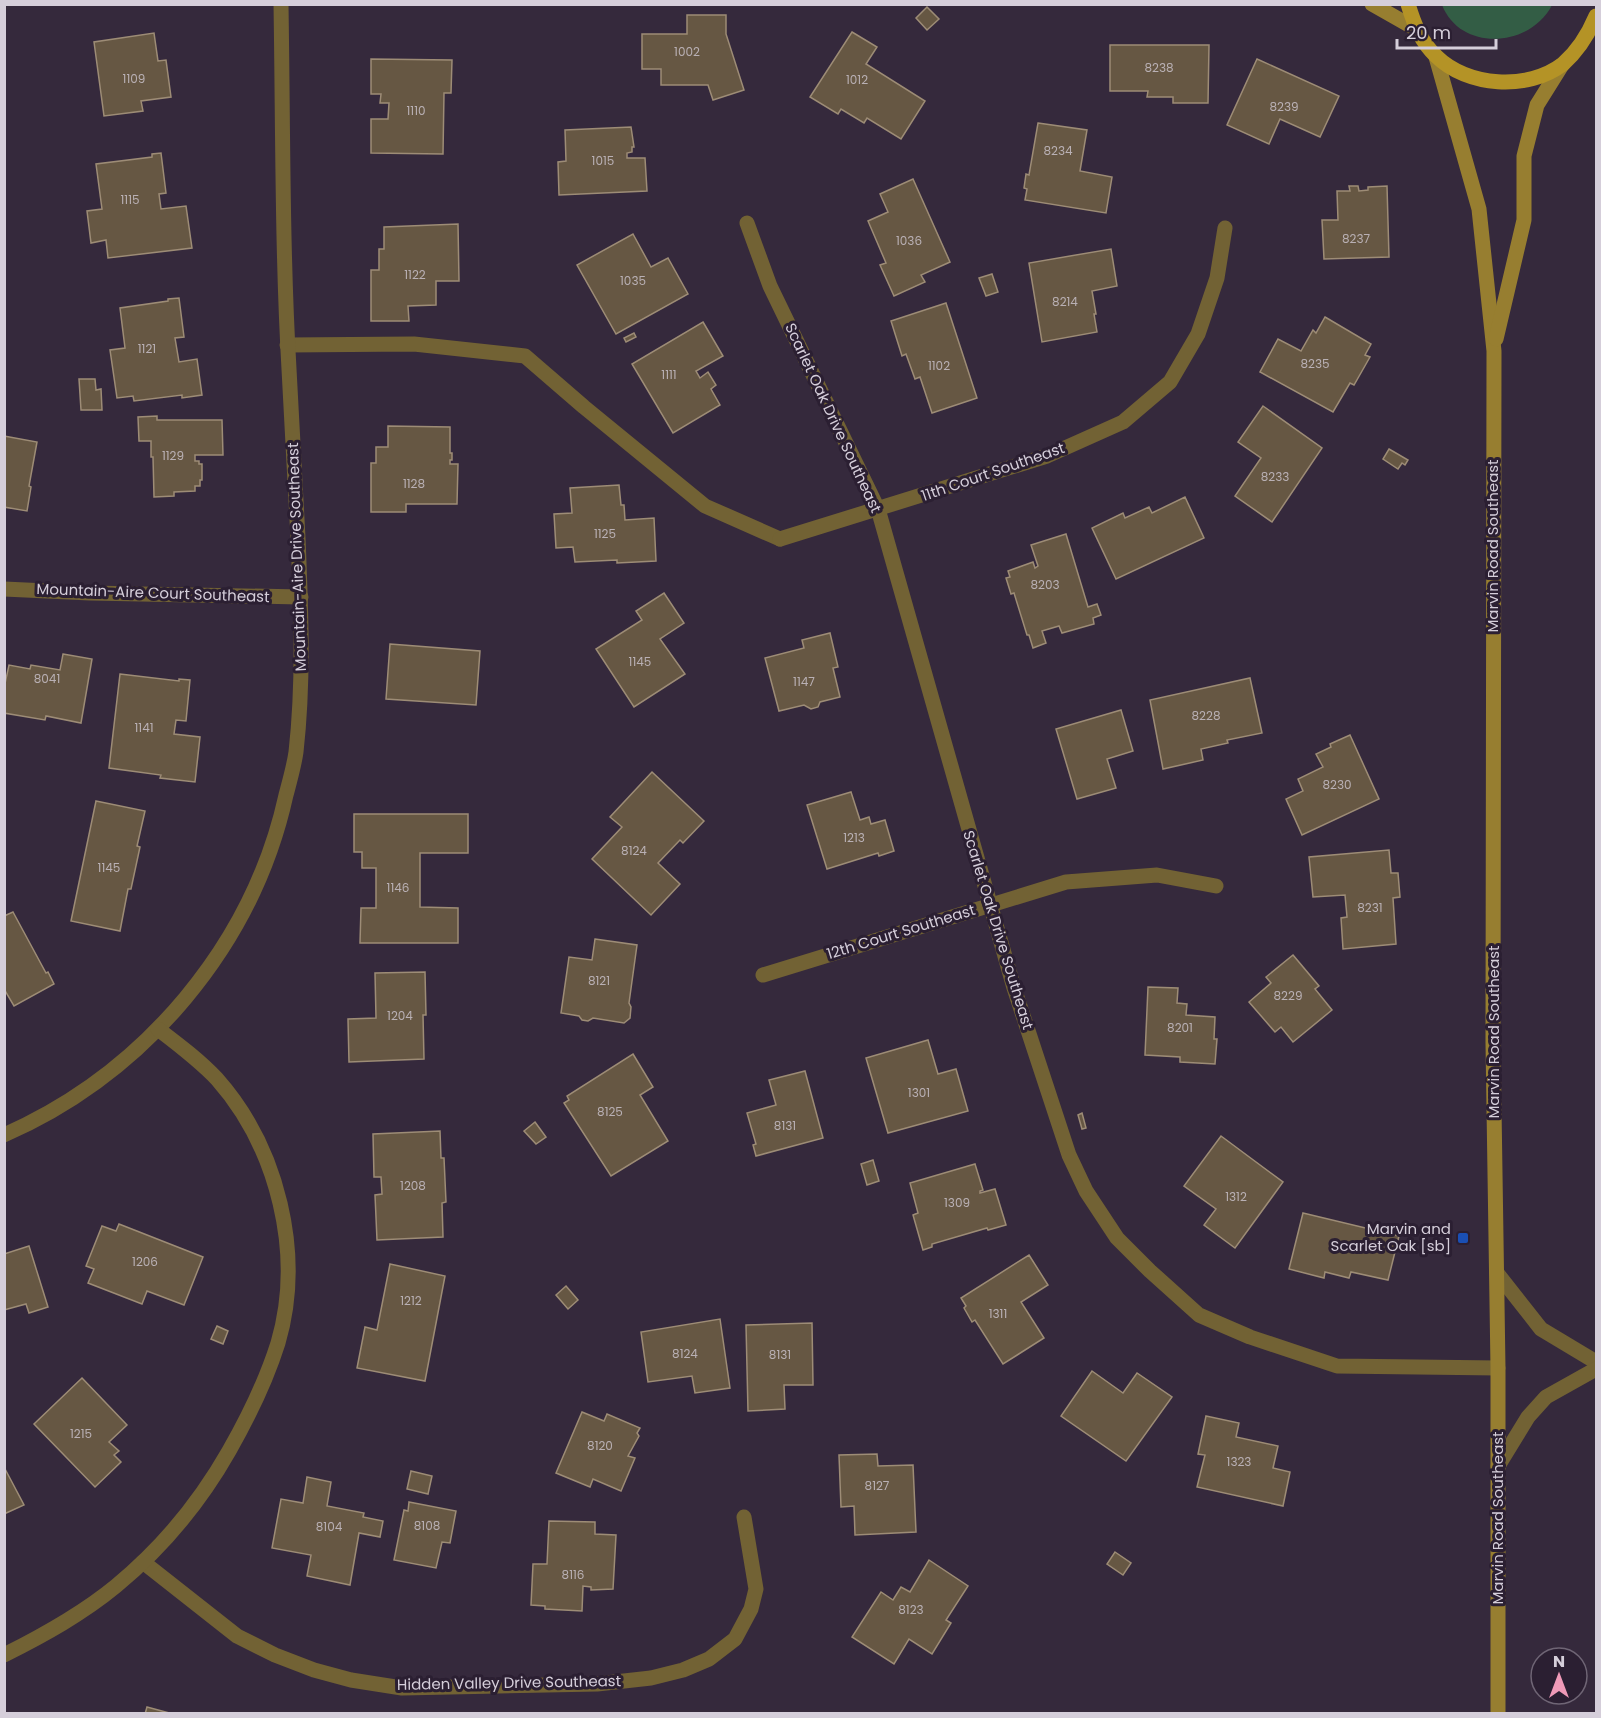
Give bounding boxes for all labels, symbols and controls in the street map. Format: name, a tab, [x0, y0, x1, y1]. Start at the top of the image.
scale bar	[1397, 12, 1496, 50]
text: 20 m	[1406, 20, 1451, 45]
house number: 1002	[674, 43, 700, 60]
house number: 8238	[1144, 59, 1174, 76]
house number: 1109	[123, 70, 145, 87]
house number: 1012	[846, 71, 868, 88]
house number: 8239	[1269, 98, 1299, 115]
house number: 1110	[406, 102, 426, 119]
house number: 8234	[1043, 142, 1073, 159]
house number: 1015	[592, 152, 614, 169]
house number: 1115	[120, 191, 140, 208]
house number: 8237	[1342, 230, 1370, 247]
house number: 1036	[896, 232, 922, 249]
house number: 1122	[404, 266, 426, 283]
house number: 1035	[620, 272, 646, 289]
house number: 8214	[1052, 293, 1078, 310]
street label: Scarlet Oak Drive Southeast	[780, 319, 887, 516]
house number: 1121	[138, 340, 156, 357]
house number: 8235	[1300, 355, 1330, 372]
house number: 1102	[928, 357, 950, 374]
house number: 1111	[661, 366, 677, 383]
street label: 11th Court Southeast	[918, 437, 1067, 506]
street label: Mountain-Aire Drive Southeast	[282, 442, 311, 672]
house number: 1129	[162, 447, 184, 464]
street label: Marvin Road Southeast	[1482, 459, 1503, 633]
house number: 8233	[1261, 468, 1289, 485]
house number: 1128	[403, 475, 425, 492]
house number: 1125	[594, 525, 616, 542]
house number: 8203	[1030, 576, 1060, 593]
street label: Mountain-Aire Court Southeast	[36, 578, 270, 607]
house number: 1145	[629, 653, 651, 670]
house number: 8041	[34, 670, 60, 687]
house number: 1147	[793, 673, 815, 690]
house number: 8228	[1192, 707, 1220, 724]
house number: 1141	[134, 719, 154, 736]
house number: 8230	[1322, 776, 1352, 793]
street label: Scarlet Oak Drive Southeast	[958, 828, 1039, 1032]
house number: 1213	[843, 829, 865, 846]
house number: 8124	[621, 842, 647, 859]
house number: 1145	[98, 859, 120, 876]
house number: 1146	[387, 879, 409, 896]
street label: 12th Court Southeast	[824, 899, 978, 964]
house number: 8231	[1357, 899, 1383, 916]
street label: Marvin Road Southeast	[1483, 945, 1504, 1119]
house number: 8121	[588, 972, 610, 989]
house number: 8229	[1274, 987, 1302, 1004]
house number: 1204	[387, 1007, 413, 1024]
house number: 8201	[1167, 1019, 1193, 1036]
house number: 1301	[908, 1084, 930, 1101]
house number: 8125	[597, 1103, 623, 1120]
house number: 8131	[774, 1117, 796, 1134]
house number: 1208	[400, 1177, 426, 1194]
house number: 1312	[1225, 1188, 1247, 1205]
house number: 1309	[944, 1194, 970, 1211]
place label: Marvin and Scarlet Oak [sb]	[1331, 1218, 1451, 1256]
marker: Marvin and Scarlet Oak [sb]	[1456, 1231, 1470, 1245]
house number: 1206	[132, 1253, 158, 1270]
house number: 1212	[400, 1292, 422, 1309]
house number: 1311	[989, 1305, 1007, 1322]
house number: 8124	[672, 1345, 698, 1362]
house number: 8131	[769, 1346, 791, 1363]
house number: 1215	[70, 1425, 92, 1442]
street label: Marvin Road Southeast	[1487, 1431, 1508, 1605]
house number: 8120	[587, 1437, 613, 1454]
house number: 1323	[1227, 1453, 1251, 1470]
house number: 8127	[865, 1477, 890, 1494]
house number: 8108	[414, 1517, 440, 1534]
house number: 8104	[316, 1518, 343, 1535]
house number: 8116	[562, 1566, 584, 1583]
house number: 8123	[898, 1601, 924, 1618]
north arrow	[1529, 1646, 1589, 1706]
text: N	[1553, 1650, 1565, 1673]
street label: Hidden Valley Drive Southeast	[397, 1670, 621, 1695]

